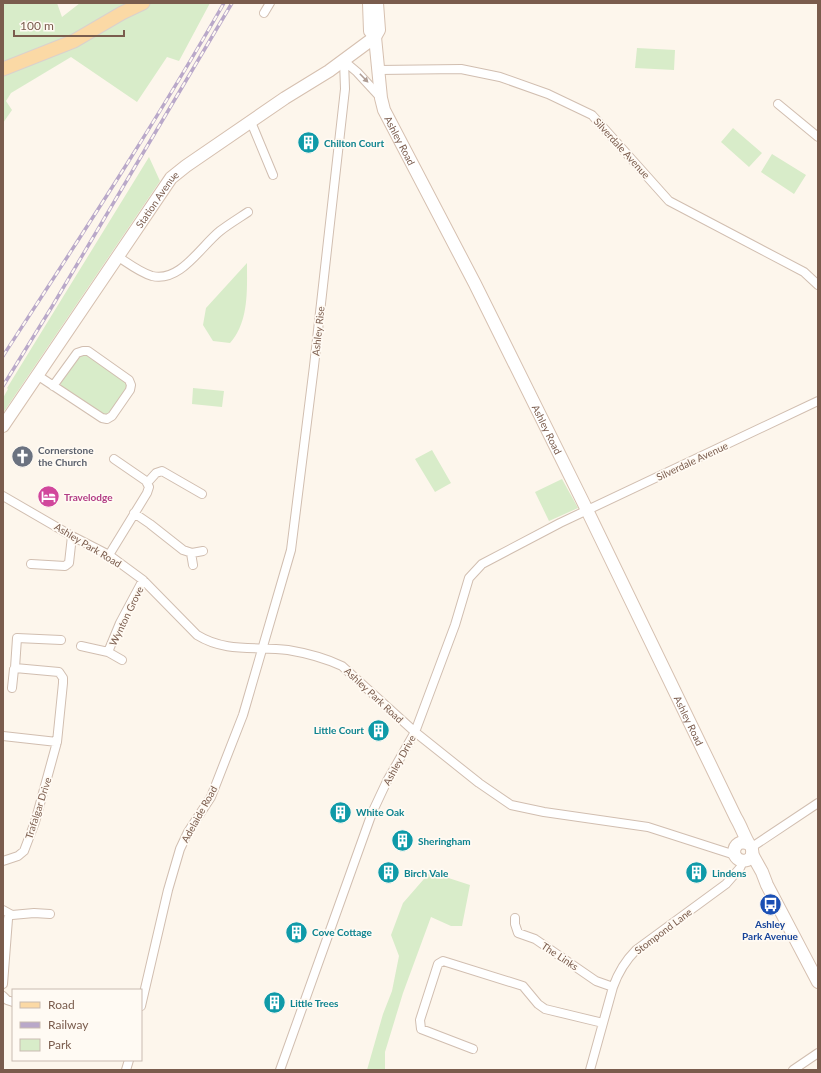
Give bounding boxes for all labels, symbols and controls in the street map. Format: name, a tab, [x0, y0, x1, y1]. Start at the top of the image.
scale bar	[14, 12, 124, 38]
text: 100 m	[20, 18, 54, 33]
one-way arrow	[359, 73, 368, 83]
street label: Ashley Road	[382, 114, 418, 167]
street label: Silverdale Avenue	[592, 115, 652, 181]
building icon: Chilton Court	[295, 130, 321, 156]
place label: Chilton Court	[324, 137, 384, 149]
street label: Station Avenue	[133, 168, 181, 230]
street label: Ashley Rise	[309, 306, 327, 356]
street label: Ashley Road	[530, 402, 564, 456]
street label: Silverdale Avenue	[654, 439, 730, 483]
church icon: Cornerstone the Church	[9, 443, 35, 469]
place label: Cornerstone the Church	[38, 444, 94, 468]
hotel icon: Travelodge	[36, 484, 62, 510]
place label: Travelodge	[64, 491, 113, 503]
street label: Ashley Park Road	[52, 520, 124, 570]
street label: Wynton Grove	[106, 584, 146, 648]
street label: Ashley Park Road	[342, 665, 406, 725]
street label: Ashley Road	[672, 694, 706, 747]
building icon: Little Court	[366, 717, 392, 743]
place label: Little Court	[314, 724, 364, 736]
street label: Ashley Drive	[380, 733, 418, 787]
street label: Trafalgar Drive	[22, 776, 54, 840]
street label: Adelaide Road	[179, 784, 219, 844]
building icon: White Oak	[328, 799, 354, 825]
place label: White Oak	[356, 806, 405, 818]
building icon: Sheringham	[390, 828, 416, 854]
place label: Sheringham	[418, 835, 471, 847]
building icon: Birch Vale	[375, 860, 401, 886]
building icon: Lindens	[683, 860, 709, 886]
place label: Birch Vale	[404, 867, 449, 879]
place label: Lindens	[712, 867, 747, 879]
bus stop icon: Ashley Park Avenue	[757, 891, 783, 917]
street label: Stompond Lane	[632, 906, 694, 956]
place label: Ashley Park Avenue	[742, 918, 799, 942]
building icon: Cove Cottage	[283, 919, 309, 945]
place label: Cove Cottage	[312, 926, 372, 938]
street label: The Links	[539, 939, 581, 973]
legend	[12, 989, 142, 1061]
building icon: Little Trees	[262, 990, 288, 1016]
text: Road	[48, 997, 75, 1012]
place label: Little Trees	[290, 997, 339, 1009]
text: Railway	[48, 1017, 89, 1032]
text: Park	[48, 1037, 72, 1052]

